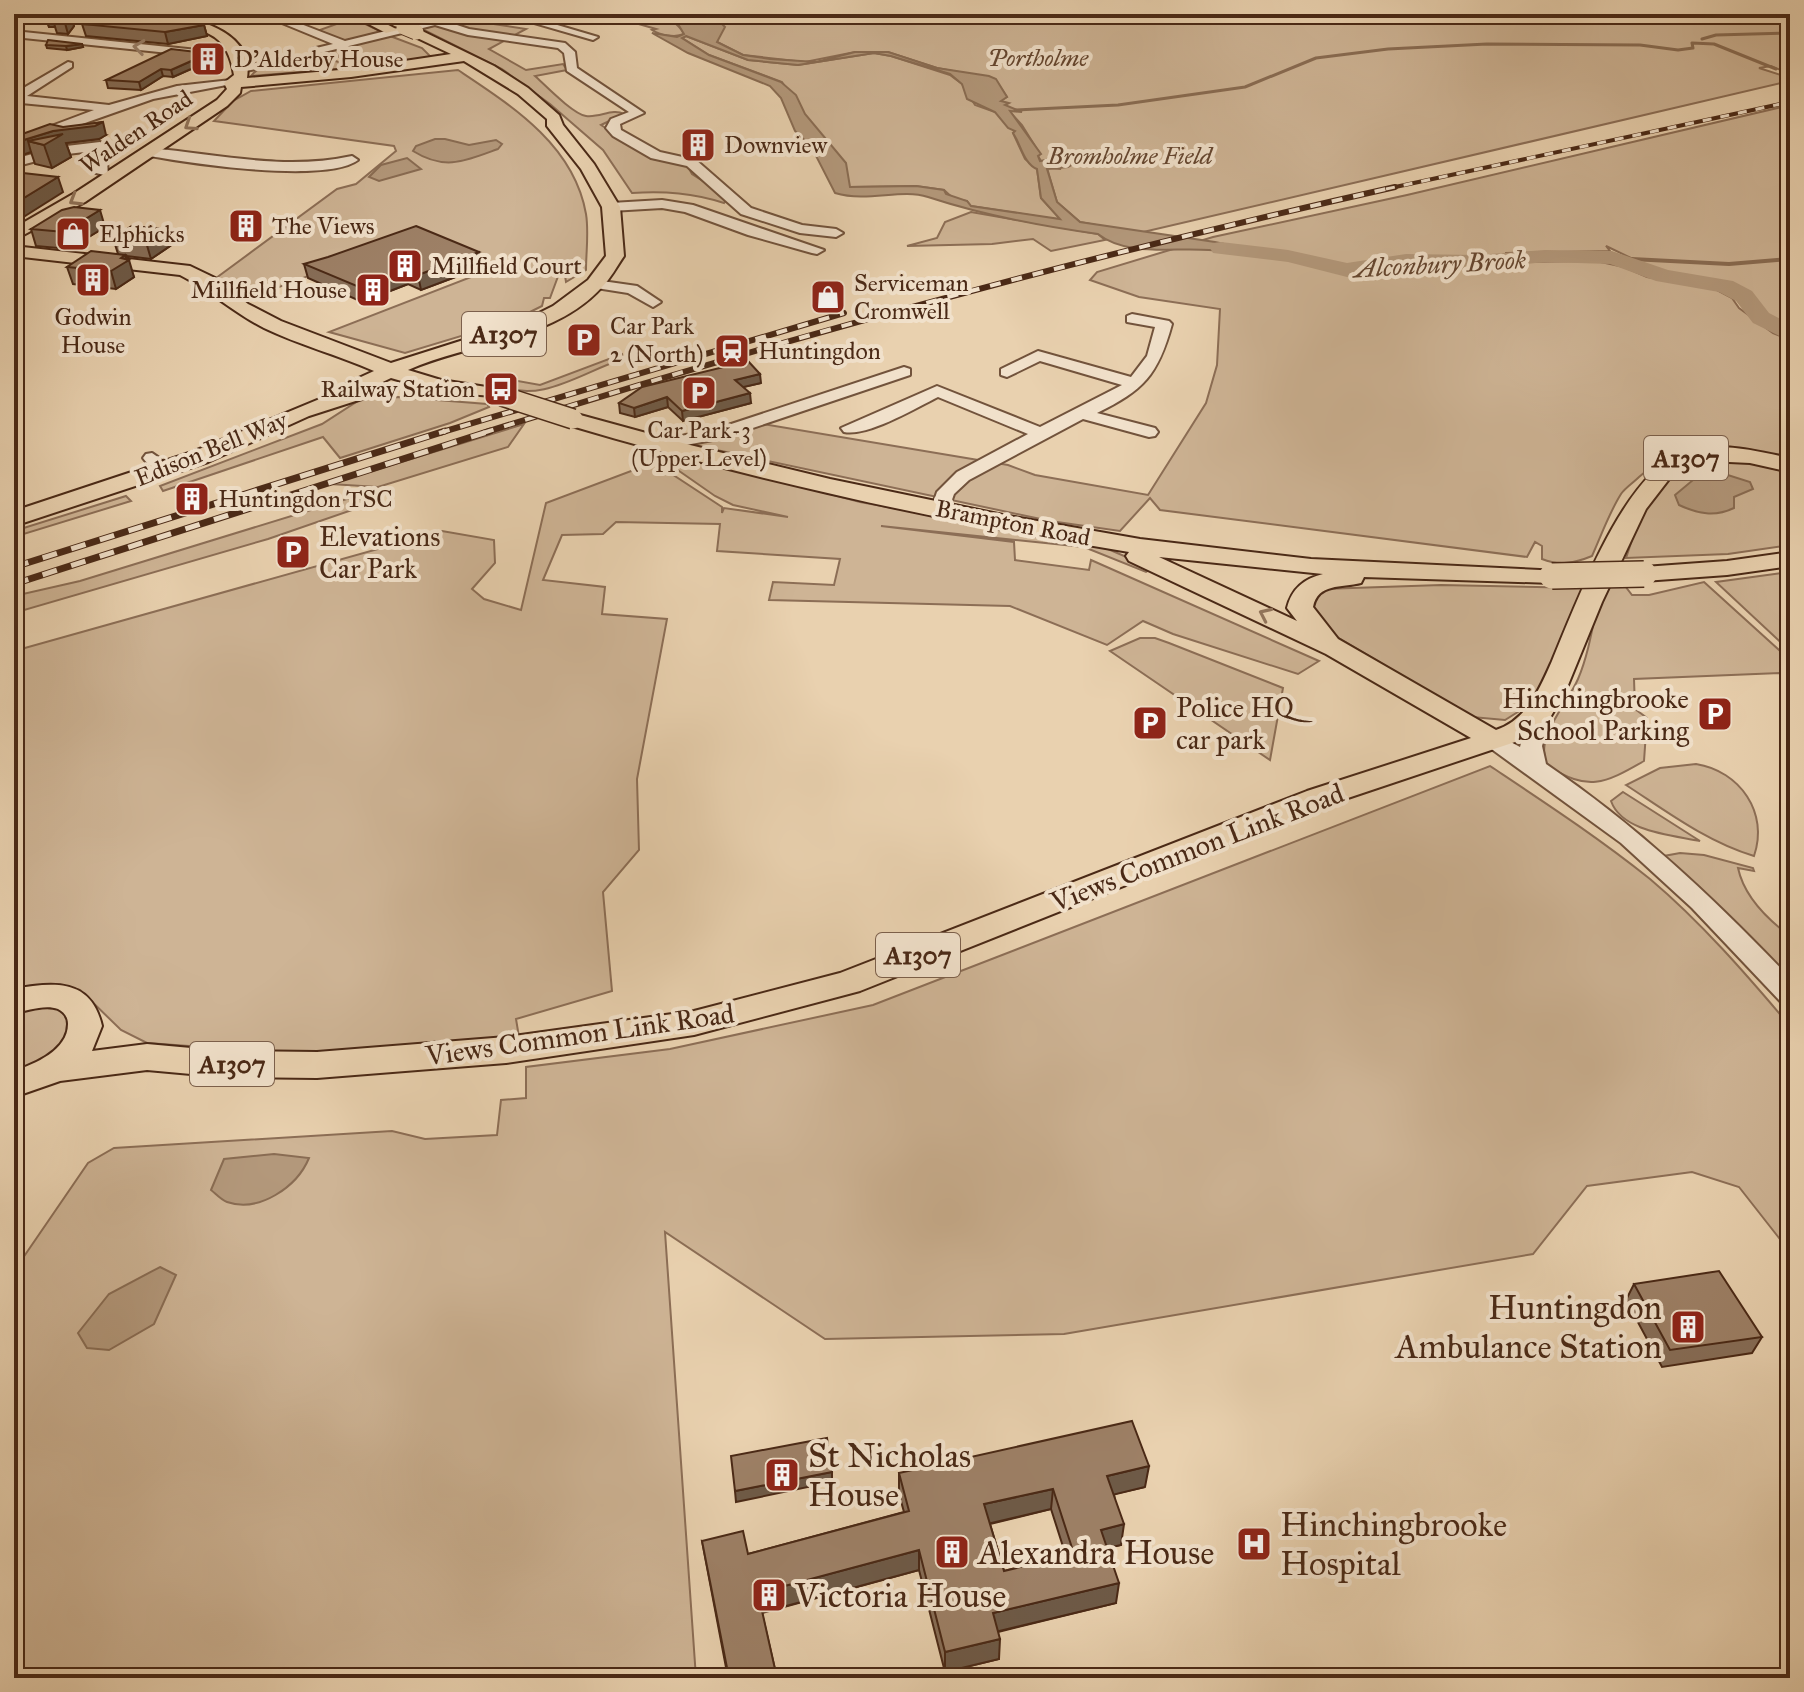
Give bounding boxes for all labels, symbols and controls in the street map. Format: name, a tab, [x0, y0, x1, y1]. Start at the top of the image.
one-way arrow	[132, 39, 146, 56]
building icon: D'Alderby House	[189, 40, 227, 78]
park label: Portholme	[988, 43, 1089, 73]
place label: D'Alderby House	[234, 44, 404, 74]
street label: Walden Road	[74, 83, 198, 181]
one-way arrow	[184, 115, 198, 130]
building icon: Downview	[679, 126, 717, 164]
place label: Downview	[724, 130, 829, 160]
park label: Bromholme Field	[1047, 141, 1214, 171]
one-way arrow	[69, 190, 84, 206]
building icon: The Views	[227, 207, 265, 245]
place label: The Views	[272, 211, 375, 241]
shop icon: Elphicks	[54, 215, 92, 253]
place label: Elphicks	[99, 219, 184, 249]
water label: Alconbury Brook	[1350, 243, 1527, 285]
building icon: Millfield Court	[386, 247, 424, 285]
place label: Millfield Court	[431, 251, 582, 281]
building icon: Godwin House	[74, 261, 112, 299]
place label: Serviceman Cromwell	[854, 268, 969, 326]
building icon: Millfield House	[354, 271, 392, 309]
place label: Millfield House	[191, 275, 347, 305]
shop icon: Serviceman Cromwell	[809, 278, 847, 316]
place label: Godwin House	[54, 302, 132, 360]
place label: Car Park 2 (North)	[610, 311, 704, 369]
road number: A1307	[462, 312, 546, 356]
parking icon: Car Park 2 (North)	[565, 321, 603, 359]
station icon: Huntingdon	[713, 332, 751, 370]
place label: Huntingdon	[758, 336, 881, 366]
bus stop icon: Railway Station	[482, 370, 520, 408]
place label: Railway Station	[321, 374, 475, 404]
parking icon: Car Park-3 (Upper Level)	[680, 374, 718, 412]
street label: Edison Bell Way	[130, 405, 292, 493]
place label: Car Park-3 (Upper Level)	[631, 415, 767, 473]
road number: A1307	[1644, 436, 1728, 480]
building icon: Huntingdon TSC	[173, 480, 211, 518]
place label: Huntingdon TSC	[218, 484, 393, 514]
street label: Brampton Road	[933, 493, 1093, 553]
place label: Elevations Car Park	[319, 519, 440, 586]
parking icon: Elevations Car Park	[274, 533, 312, 571]
one-way arrow	[1259, 608, 1274, 624]
place label: Hinchingbrooke School Parking	[1502, 681, 1690, 748]
place label: Police HQ car park	[1176, 690, 1313, 757]
parking icon: Hinchingbrooke School Parking	[1696, 695, 1734, 733]
parking icon: Police HQ car park	[1131, 704, 1169, 742]
street label: Views Common Link Road	[1045, 775, 1349, 920]
road number: A1307	[876, 933, 960, 977]
street label: Views Common Link Road	[423, 996, 737, 1074]
road number: A1307	[190, 1042, 274, 1086]
place label: Huntingdon Ambulance Station	[1393, 1287, 1662, 1367]
building icon: Huntingdon Ambulance Station	[1669, 1308, 1707, 1346]
place label: St Nicholas House	[808, 1435, 971, 1515]
building icon: St Nicholas House	[763, 1456, 801, 1494]
place label: Hinchingbrooke Hospital	[1280, 1504, 1507, 1584]
hospital icon: Hinchingbrooke Hospital	[1235, 1525, 1273, 1563]
place label: Alexandra House	[976, 1532, 1214, 1573]
building icon: Alexandra House	[933, 1533, 971, 1571]
place label: Victoria House	[794, 1575, 1006, 1616]
building icon: Victoria House	[750, 1576, 788, 1614]

